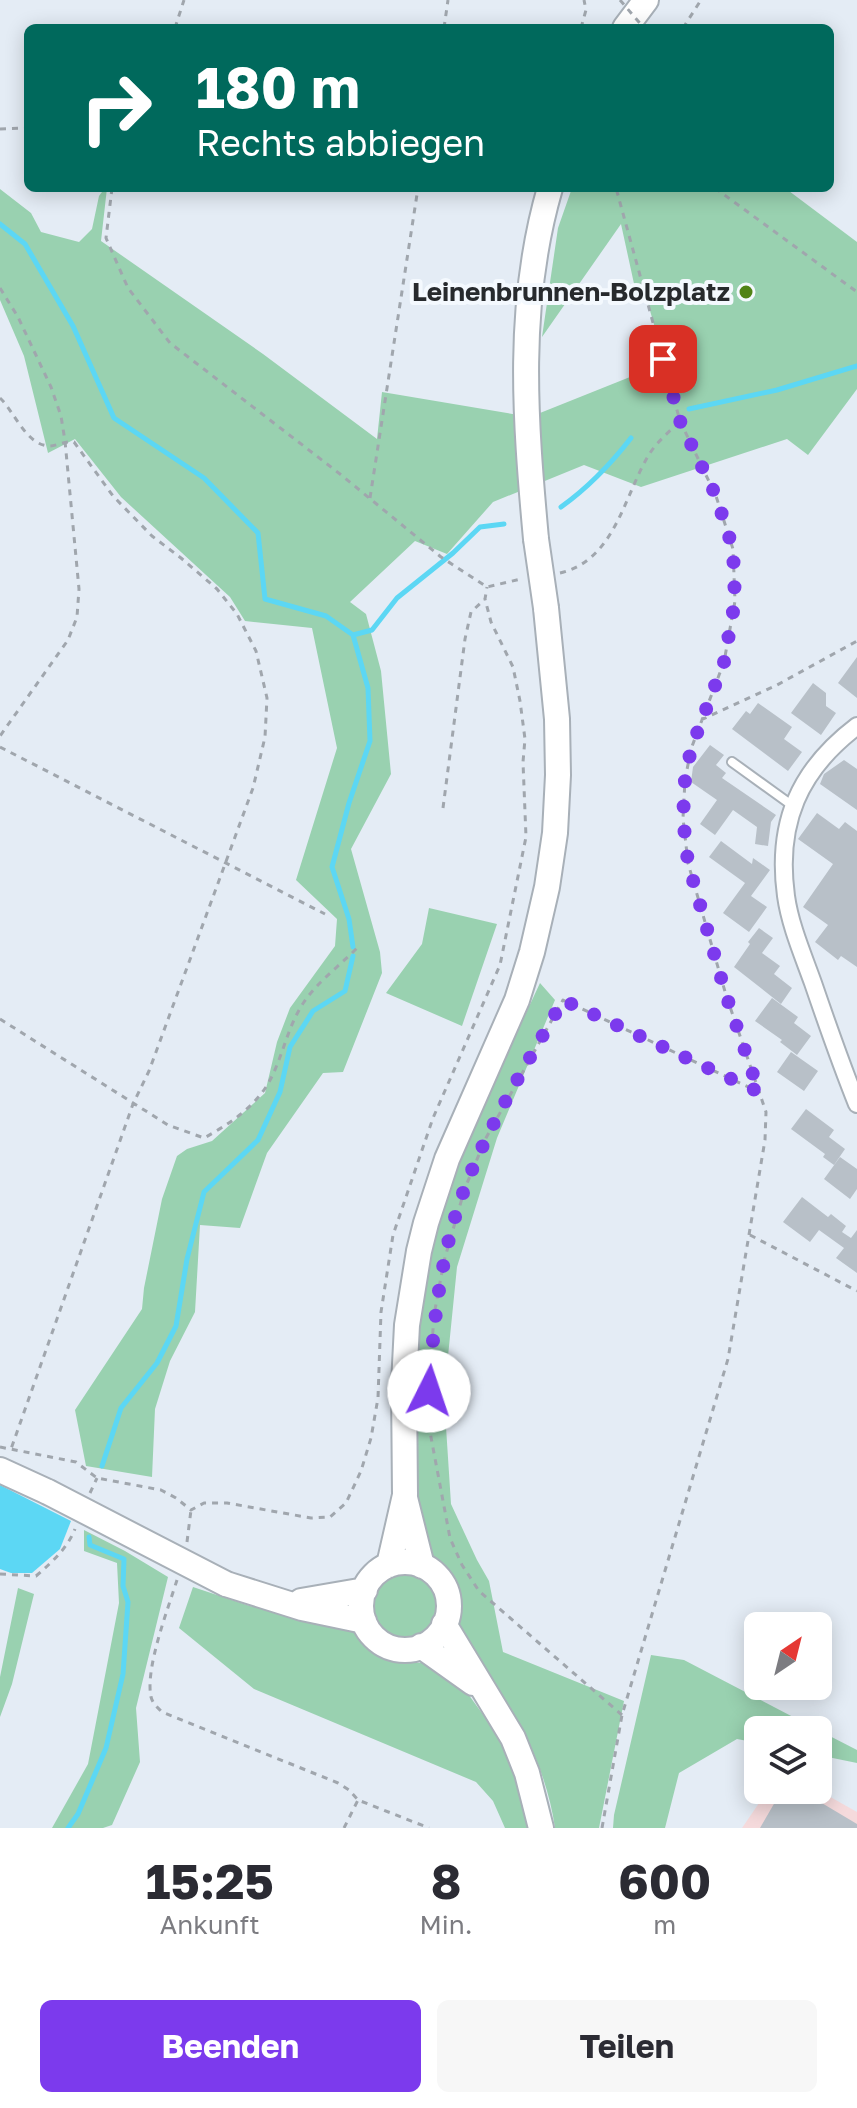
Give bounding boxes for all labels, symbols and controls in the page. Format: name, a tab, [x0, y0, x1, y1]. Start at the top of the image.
text: 180 m	[196, 53, 360, 120]
icon: right	[64, 56, 168, 160]
text: Rechts abbiegen	[196, 121, 485, 164]
place label: Leinenbrunnen-Bolzplatz	[412, 276, 730, 307]
marker: Leinenbrunnen-Bolzplatz	[737, 283, 755, 301]
pin	[629, 325, 697, 393]
icon: arrive	[641, 337, 685, 381]
position arrow	[387, 1349, 471, 1433]
north arrow	[744, 1612, 832, 1700]
map controls	[744, 1612, 832, 1804]
button: layers	[744, 1716, 832, 1804]
text: 15:25	[146, 1852, 274, 1910]
text: 8	[431, 1852, 461, 1910]
text: 600	[618, 1852, 711, 1910]
text: Ankunft	[160, 1909, 260, 1940]
text: Min.	[419, 1909, 473, 1940]
text: m	[653, 1909, 676, 1940]
button: Beenden	[40, 2000, 421, 2092]
button: Teilen	[437, 2000, 817, 2092]

